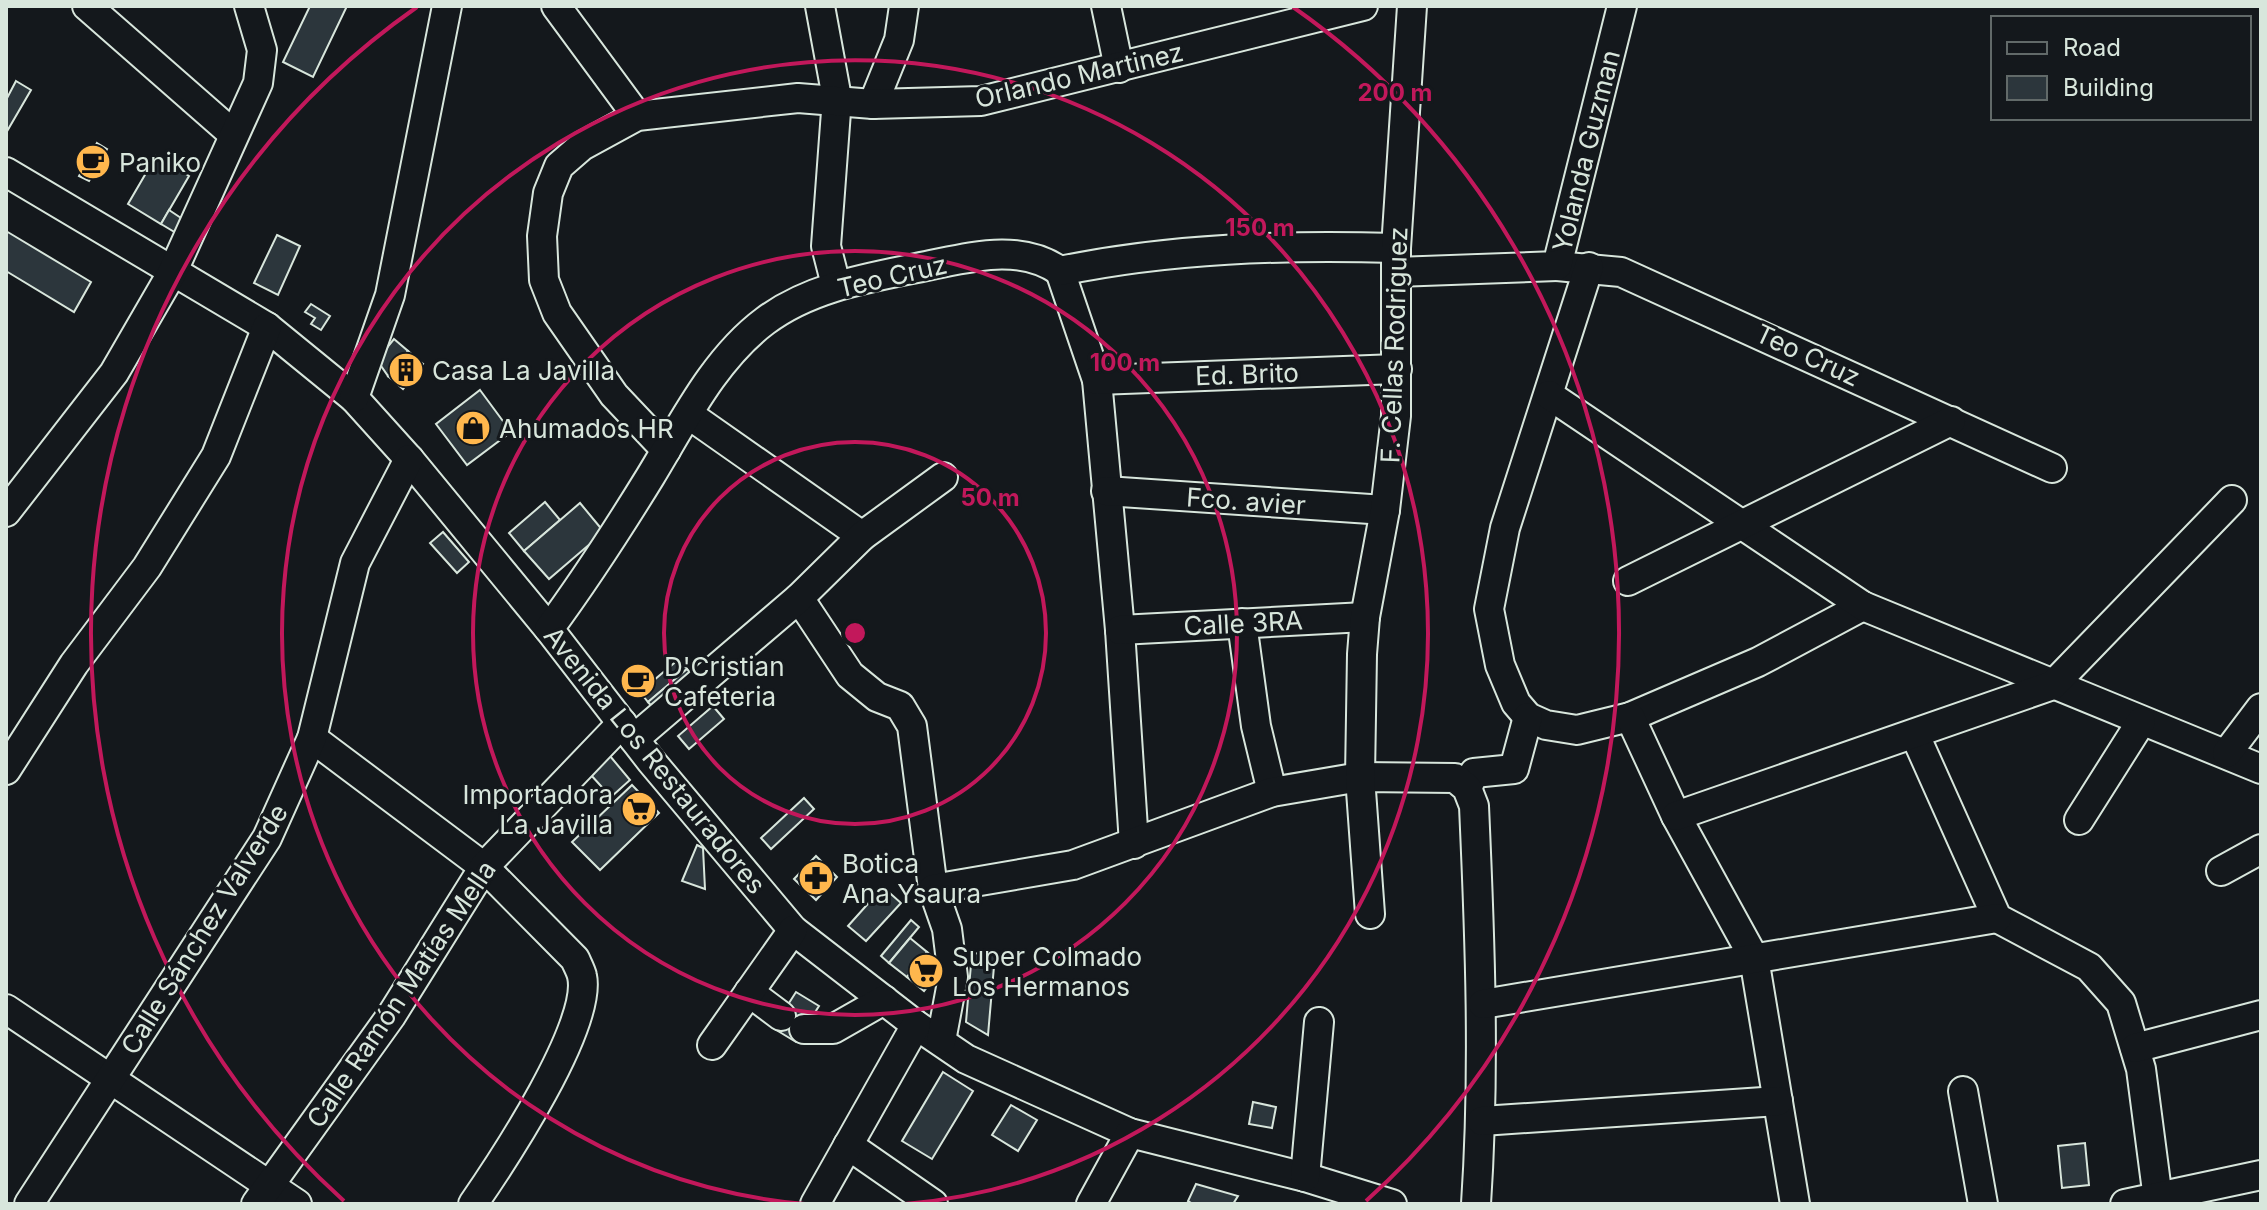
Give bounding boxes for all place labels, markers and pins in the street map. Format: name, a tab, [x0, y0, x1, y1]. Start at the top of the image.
cafe icon: Paniko	[74, 143, 112, 181]
place label: Paniko	[119, 147, 201, 178]
building icon: Casa La Javilla	[387, 351, 425, 389]
place label: Casa La Javilla	[432, 355, 615, 386]
shop icon: Ahumados HR	[454, 409, 492, 447]
place label: Ahumados HR	[499, 413, 674, 444]
centre of rings	[841, 619, 869, 647]
place label: D'Cristian Cafeteria	[664, 651, 785, 712]
cafe icon: D'Cristian Cafeteria	[619, 662, 657, 700]
place label: Importadora La Javilla	[462, 779, 613, 840]
supermarket icon: Importadora La Javilla	[620, 790, 658, 828]
place label: Botica Ana Ysaura	[842, 848, 981, 909]
pharmacy icon: Botica Ana Ysaura	[797, 859, 835, 897]
place label: Super Colmado Los Hermanos	[952, 941, 1142, 1002]
supermarket icon: Super Colmado Los Hermanos	[907, 952, 945, 990]

